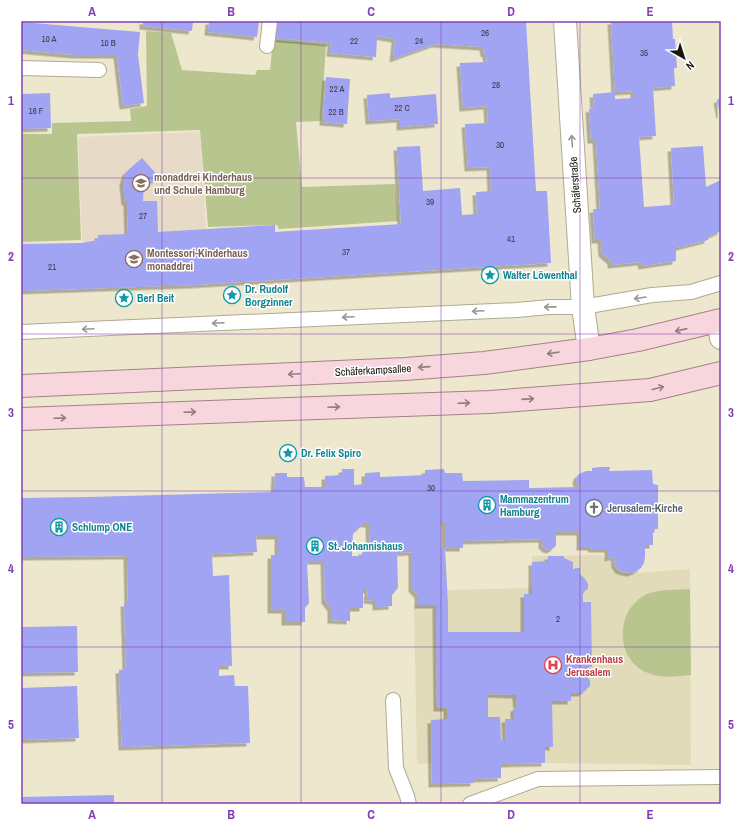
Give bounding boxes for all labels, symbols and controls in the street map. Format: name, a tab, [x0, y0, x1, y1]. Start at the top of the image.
text: A	[88, 3, 96, 20]
text: B	[227, 3, 235, 20]
text: C	[367, 3, 375, 20]
text: D	[507, 3, 515, 20]
text: E	[646, 3, 654, 20]
house number: 26	[481, 27, 489, 39]
house number: 10 A	[42, 33, 56, 45]
house number: 22	[350, 35, 358, 47]
house number: 24	[415, 35, 423, 47]
house number: 10 B	[100, 37, 116, 49]
north arrow	[664, 38, 704, 78]
house number: 35	[640, 47, 648, 59]
text: N	[683, 58, 697, 73]
house number: 28	[492, 79, 500, 91]
house number: 22 A	[330, 83, 344, 95]
text: 1	[8, 92, 14, 109]
text: 1	[728, 92, 734, 109]
house number: 22 C	[394, 102, 410, 114]
house number: 16 F	[29, 105, 44, 117]
house number: 22 B	[328, 106, 344, 118]
one-way arrow	[569, 135, 576, 148]
house number: 30	[496, 139, 504, 151]
street label: Schäferstraße	[566, 156, 584, 214]
place label: monaddrei Kinderhaus und Schule Hamburg	[154, 170, 252, 197]
school or university icon: monaddrei Kinderhaus und Schule Hamburg	[131, 173, 151, 193]
house number: 39	[426, 196, 434, 208]
house number: 27	[139, 210, 147, 222]
house number: 41	[507, 233, 515, 245]
place label: Montessori-Kinderhaus monaddrei	[147, 246, 248, 273]
house number: 37	[342, 246, 350, 258]
text: 2	[8, 248, 14, 265]
text: 2	[728, 248, 734, 265]
school or university icon: Montessori-Kinderhaus monaddrei	[124, 249, 144, 269]
house number: 21	[48, 261, 56, 273]
place icon: Walter Löwenthal	[480, 265, 500, 285]
place label: Walter Löwenthal	[503, 268, 577, 282]
place label: Dr. Rudolf Borgzinner	[245, 282, 293, 309]
place icon: Dr. Rudolf Borgzinner	[222, 285, 242, 305]
place icon: Berl Beit	[114, 288, 134, 308]
place label: Berl Beit	[137, 291, 174, 305]
one-way arrow	[633, 294, 646, 302]
one-way arrow	[544, 303, 557, 311]
one-way arrow	[472, 308, 485, 315]
one-way arrow	[342, 314, 355, 321]
one-way arrow	[212, 320, 225, 327]
one-way arrow	[82, 326, 95, 333]
one-way arrow	[675, 326, 688, 334]
one-way arrow	[547, 349, 560, 357]
street label: Schäferkampsallee	[334, 361, 412, 379]
one-way arrow	[418, 364, 431, 371]
one-way arrow	[288, 370, 301, 377]
one-way arrow	[651, 384, 664, 392]
one-way arrow	[521, 395, 534, 402]
one-way arrow	[457, 399, 470, 407]
one-way arrow	[327, 403, 340, 411]
text: 3	[8, 404, 14, 421]
text: 3	[728, 404, 734, 421]
one-way arrow	[183, 409, 196, 416]
one-way arrow	[53, 414, 66, 421]
place icon: Dr. Felix Spiro	[278, 443, 298, 463]
place label: Dr. Felix Spiro	[301, 446, 362, 460]
house number: 30	[427, 482, 435, 494]
place label: Mammazentrum Hamburg	[500, 492, 569, 519]
building icon: Mammazentrum Hamburg	[477, 495, 497, 515]
church icon: Jerusalem-Kirche	[584, 498, 604, 518]
place label: Jerusalem-Kirche	[607, 501, 683, 515]
building icon: Schlump ONE	[49, 517, 69, 537]
place label: Schlump ONE	[72, 520, 132, 534]
building icon: St. Johannishaus	[305, 536, 325, 556]
place label: St. Johannishaus	[328, 539, 403, 553]
text: 4	[8, 560, 14, 577]
text: 4	[728, 560, 734, 577]
house number: 2	[556, 613, 560, 625]
place label: Krankenhaus Jerusalem	[566, 652, 623, 679]
hospital icon: Krankenhaus Jerusalem	[543, 655, 563, 675]
text: 5	[8, 716, 14, 733]
text: 5	[728, 716, 734, 733]
text: A	[88, 806, 96, 823]
text: B	[227, 806, 235, 823]
text: C	[367, 806, 375, 823]
text: D	[507, 806, 515, 823]
text: E	[646, 806, 654, 823]

